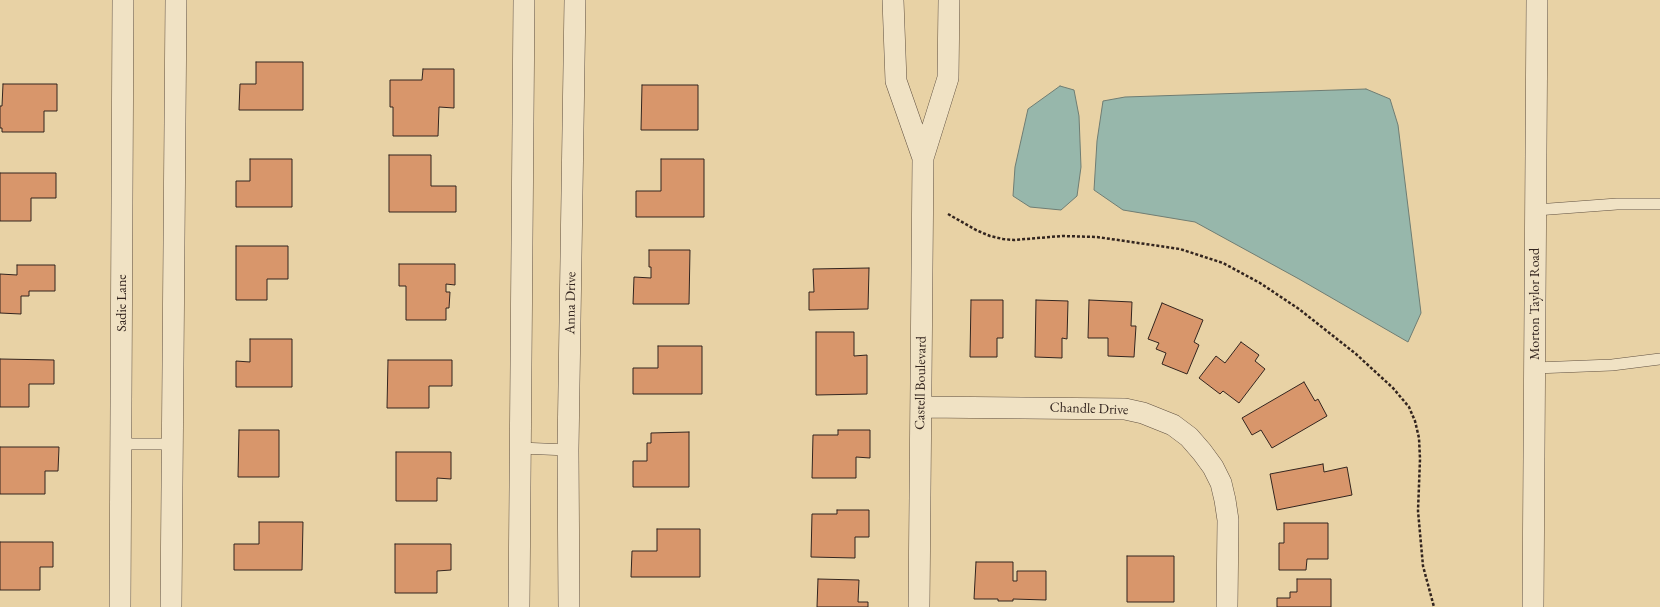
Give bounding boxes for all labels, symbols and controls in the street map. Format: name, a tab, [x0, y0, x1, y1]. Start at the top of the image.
street label: Morton Taylor Road	[1527, 248, 1543, 360]
street label: Anna Drive	[562, 271, 580, 335]
street label: Sadie Lane	[114, 274, 130, 332]
street label: Castell Boulevard	[912, 336, 930, 430]
street label: Chandle Drive	[1049, 399, 1129, 419]

